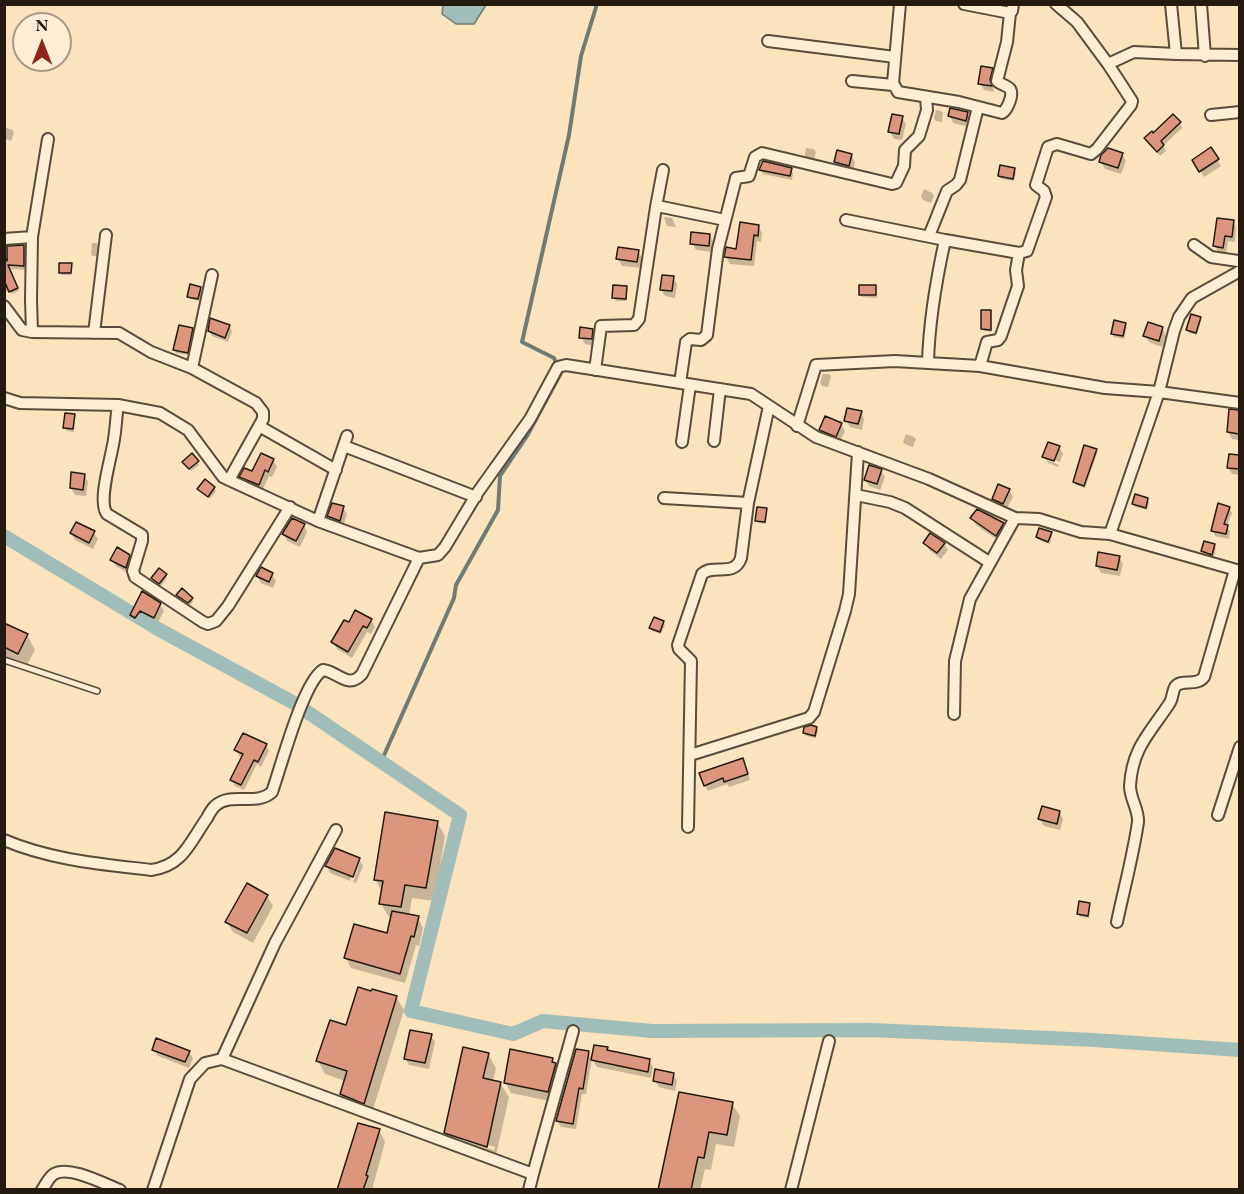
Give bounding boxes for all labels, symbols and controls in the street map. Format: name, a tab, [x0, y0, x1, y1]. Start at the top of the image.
north arrow	[12, 12, 72, 72]
text: N	[36, 15, 48, 36]

